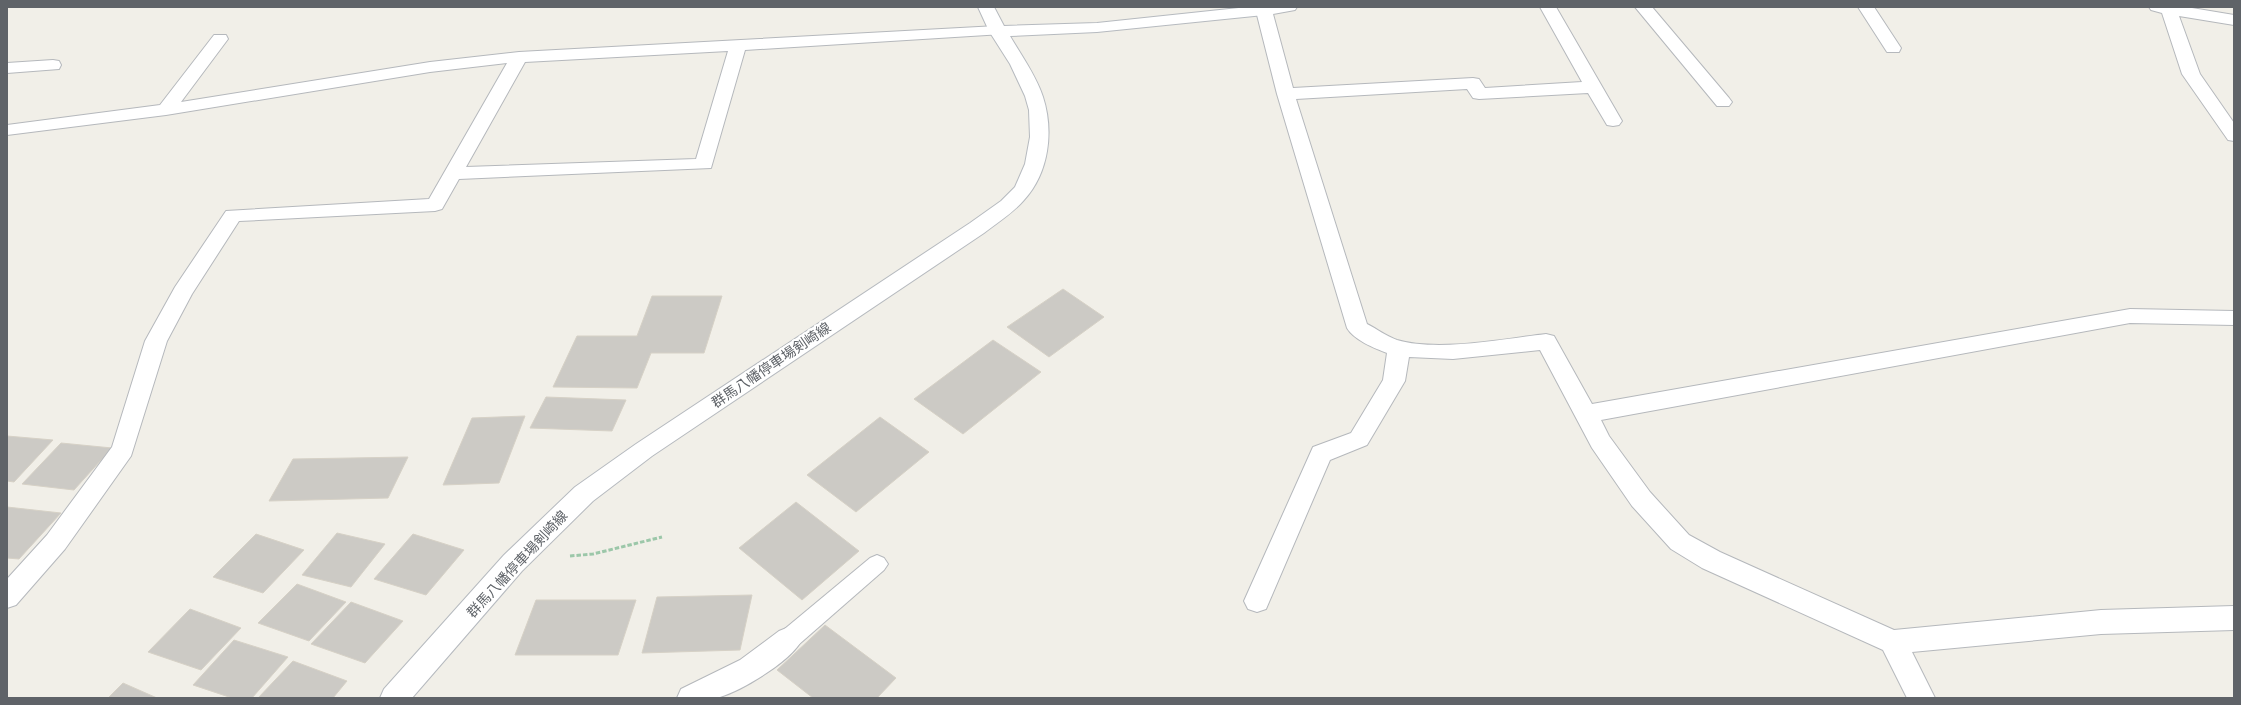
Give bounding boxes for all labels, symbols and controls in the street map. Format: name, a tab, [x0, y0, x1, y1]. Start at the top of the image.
street label: 群馬八幡停車場剣崎線	[707, 318, 835, 412]
street label: 群馬八幡停車場剣崎線	[462, 506, 572, 622]

